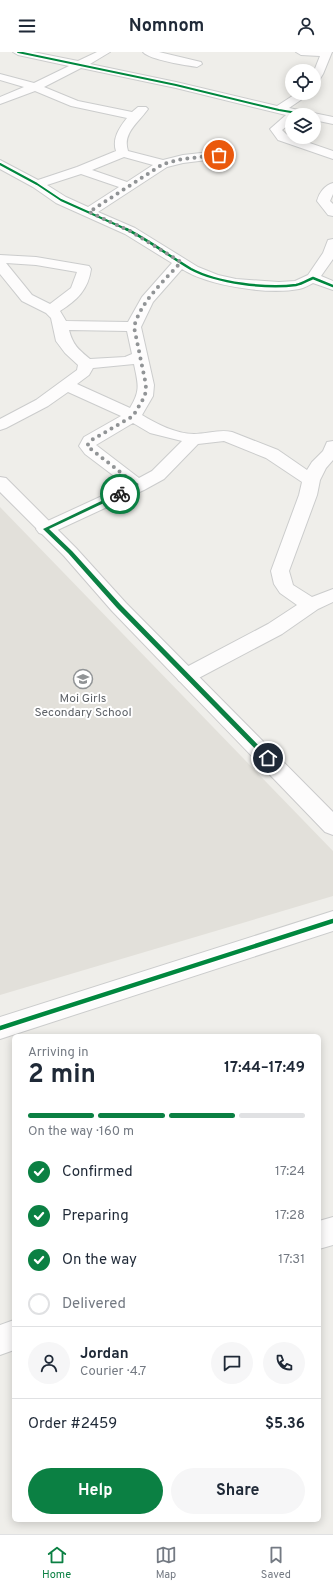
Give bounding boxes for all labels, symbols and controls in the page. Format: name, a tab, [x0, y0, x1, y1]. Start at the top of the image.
icon: menu	[16, 15, 38, 37]
text: Nomnom	[129, 15, 204, 38]
icon: person	[295, 15, 317, 37]
map controls	[285, 64, 321, 144]
button: locate	[285, 64, 321, 100]
button: layers	[285, 108, 321, 144]
pin	[202, 138, 236, 172]
icon: bag	[208, 144, 230, 166]
courier	[100, 474, 140, 514]
icon: bike	[109, 483, 131, 505]
school or university icon: Moi Girls Secondary School	[72, 668, 94, 690]
place label: Moi Girls Secondary School	[34, 691, 132, 721]
pin	[251, 741, 285, 775]
icon: home	[257, 747, 279, 769]
text: Arriving in	[28, 1045, 89, 1061]
text: 2 min	[28, 1059, 96, 1092]
text: 17:44–17:49	[224, 1059, 305, 1078]
text: On the way · 160 m	[28, 1124, 134, 1140]
icon: check	[28, 1161, 50, 1183]
text: Confirmed	[62, 1163, 133, 1182]
text: 17:24	[275, 1164, 305, 1180]
icon: check	[28, 1205, 50, 1227]
text: Preparing	[62, 1207, 129, 1226]
text: 17:28	[275, 1208, 305, 1224]
icon: check	[28, 1249, 50, 1271]
text: On the way	[62, 1251, 137, 1270]
text: 17:31	[278, 1252, 305, 1268]
text: Delivered	[62, 1295, 126, 1314]
button: person	[28, 1342, 70, 1384]
button: chat	[211, 1342, 253, 1384]
button: phone	[263, 1342, 305, 1384]
text: Jordan	[80, 1345, 129, 1364]
text: Courier · 4.7	[80, 1364, 146, 1380]
text: Order #2459	[28, 1415, 117, 1434]
text: $5.36	[265, 1415, 305, 1434]
button: Help	[28, 1468, 163, 1514]
button: Share	[171, 1468, 305, 1514]
tab: Home	[42, 1544, 71, 1582]
tab: Map	[155, 1544, 177, 1582]
tab: Saved	[261, 1544, 291, 1582]

